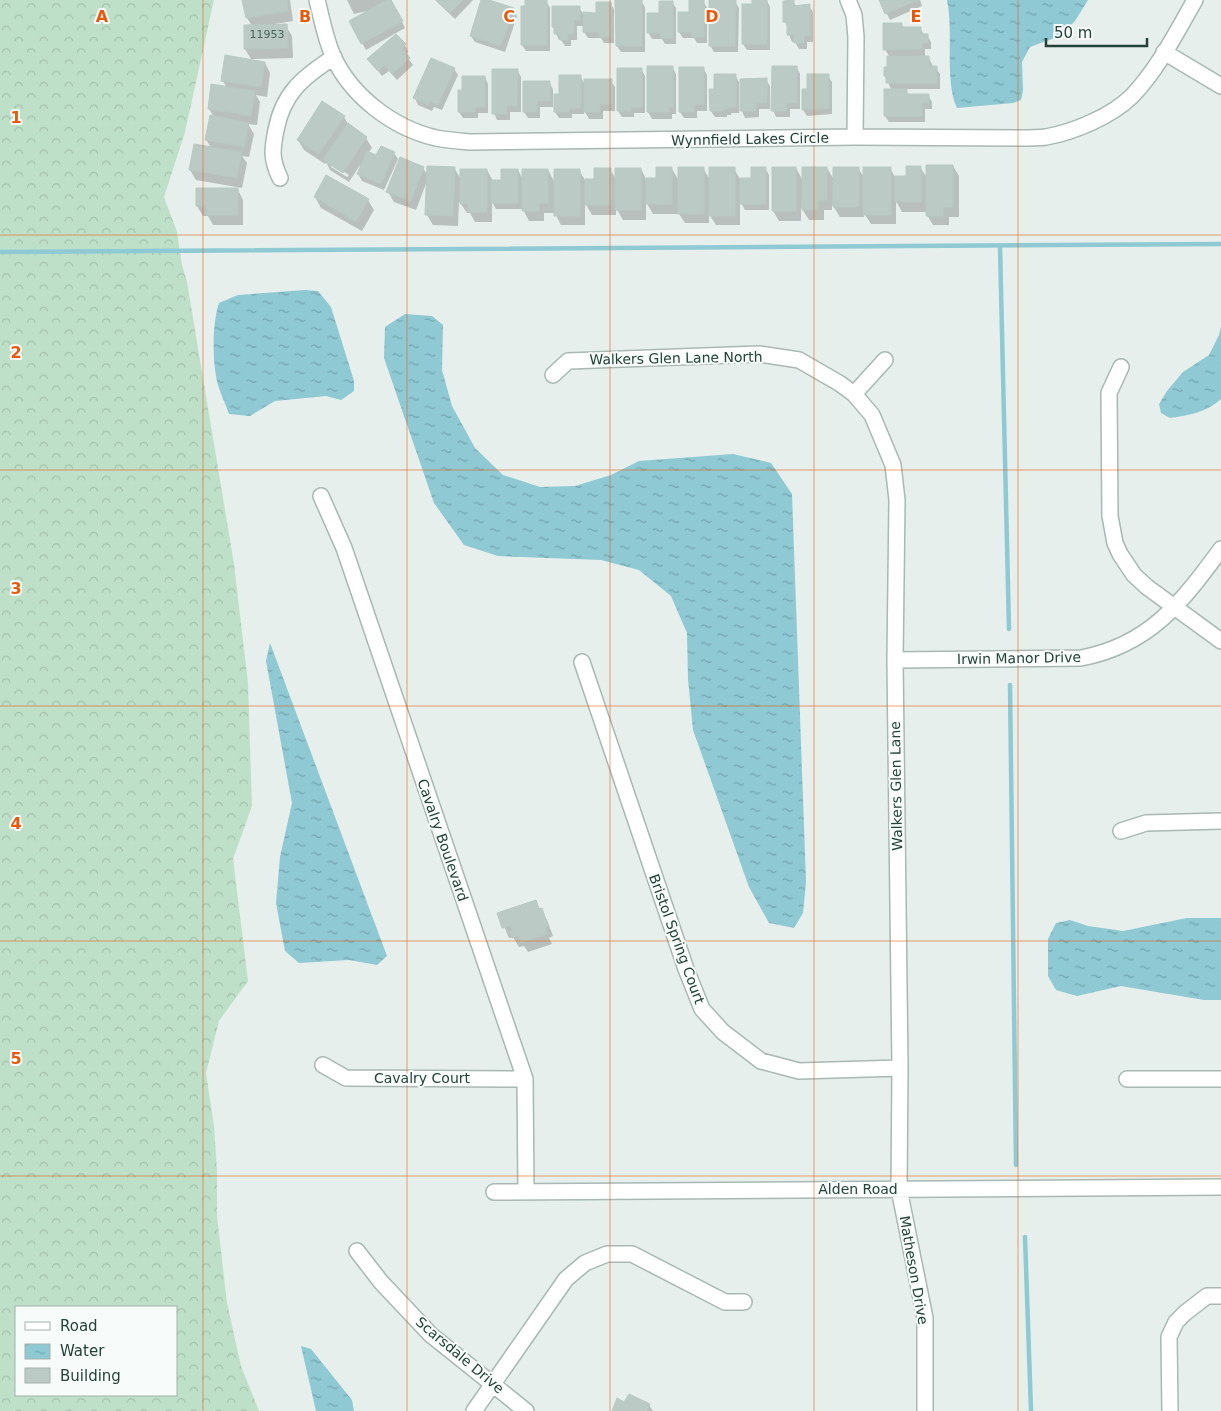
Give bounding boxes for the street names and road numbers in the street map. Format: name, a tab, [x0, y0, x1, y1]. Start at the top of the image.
street label: Wynnfield Lakes Circle	[671, 130, 829, 148]
street label: Walkers Glen Lane North	[589, 348, 763, 368]
street label: Irwin Manor Drive	[957, 649, 1081, 667]
street label: Walkers Glen Lane	[887, 721, 905, 851]
street label: Cavalry Boulevard	[415, 777, 471, 903]
street label: Bristol Spring Court	[646, 872, 708, 1007]
street label: Cavalry Court	[374, 1070, 471, 1086]
street label: Alden Road	[818, 1181, 898, 1197]
street label: Matheson Drive	[897, 1214, 931, 1326]
street label: Scarsdale Drive	[413, 1314, 507, 1396]

